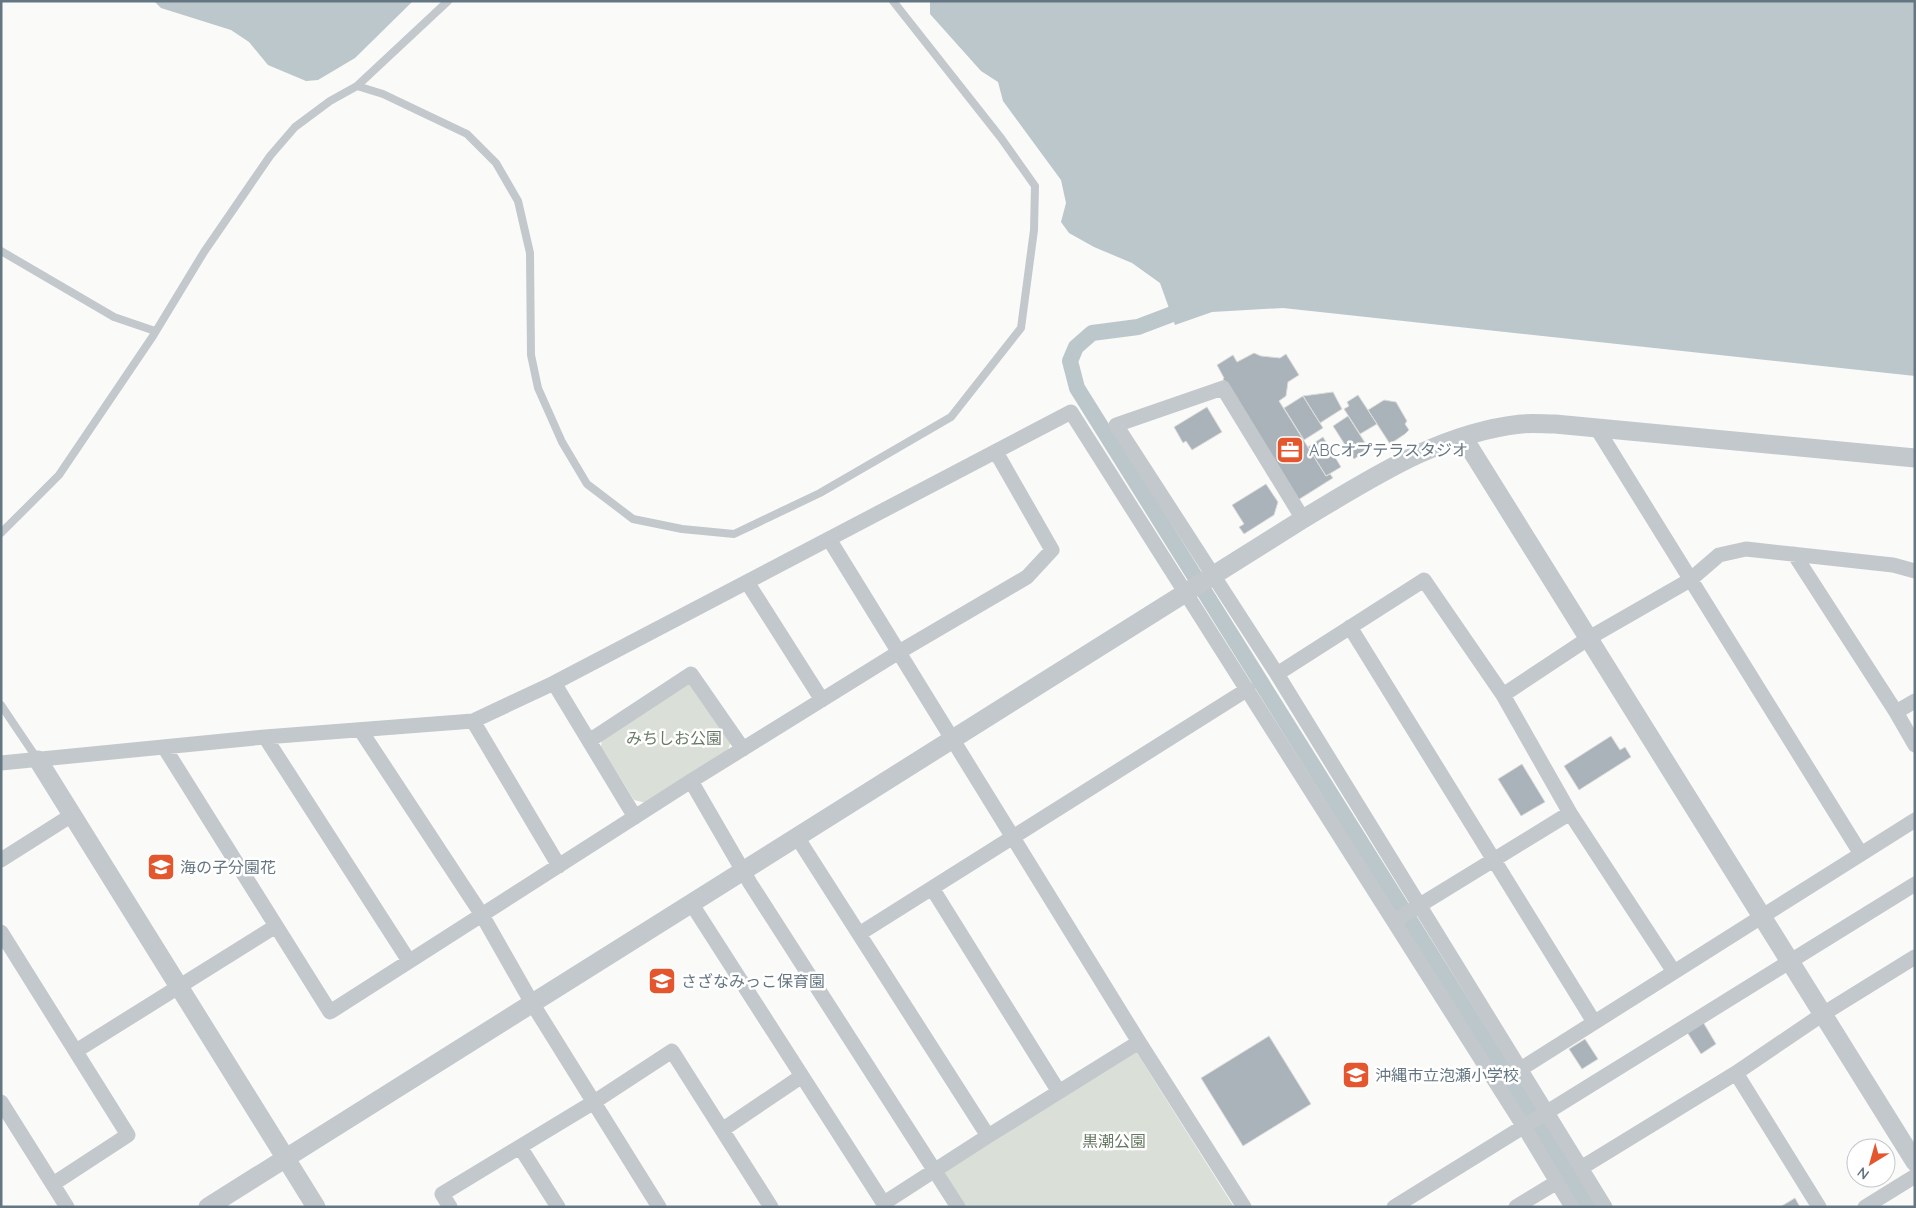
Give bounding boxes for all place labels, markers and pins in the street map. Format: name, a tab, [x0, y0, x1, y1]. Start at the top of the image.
office icon: ABCオプテラスタジオ	[1275, 435, 1305, 465]
place label: ABCオプテラスタジオ	[1309, 440, 1468, 460]
school or university icon: 海の子分園花	[146, 852, 176, 882]
place label: 海の子分園花	[180, 857, 276, 877]
school or university icon: さざなみっこ保育園	[647, 966, 677, 996]
place label: さざなみっこ保育園	[681, 971, 825, 991]
school or university icon: 沖縄市立泡瀬小学校	[1341, 1060, 1371, 1090]
place label: 沖縄市立泡瀬小学校	[1375, 1065, 1519, 1085]

